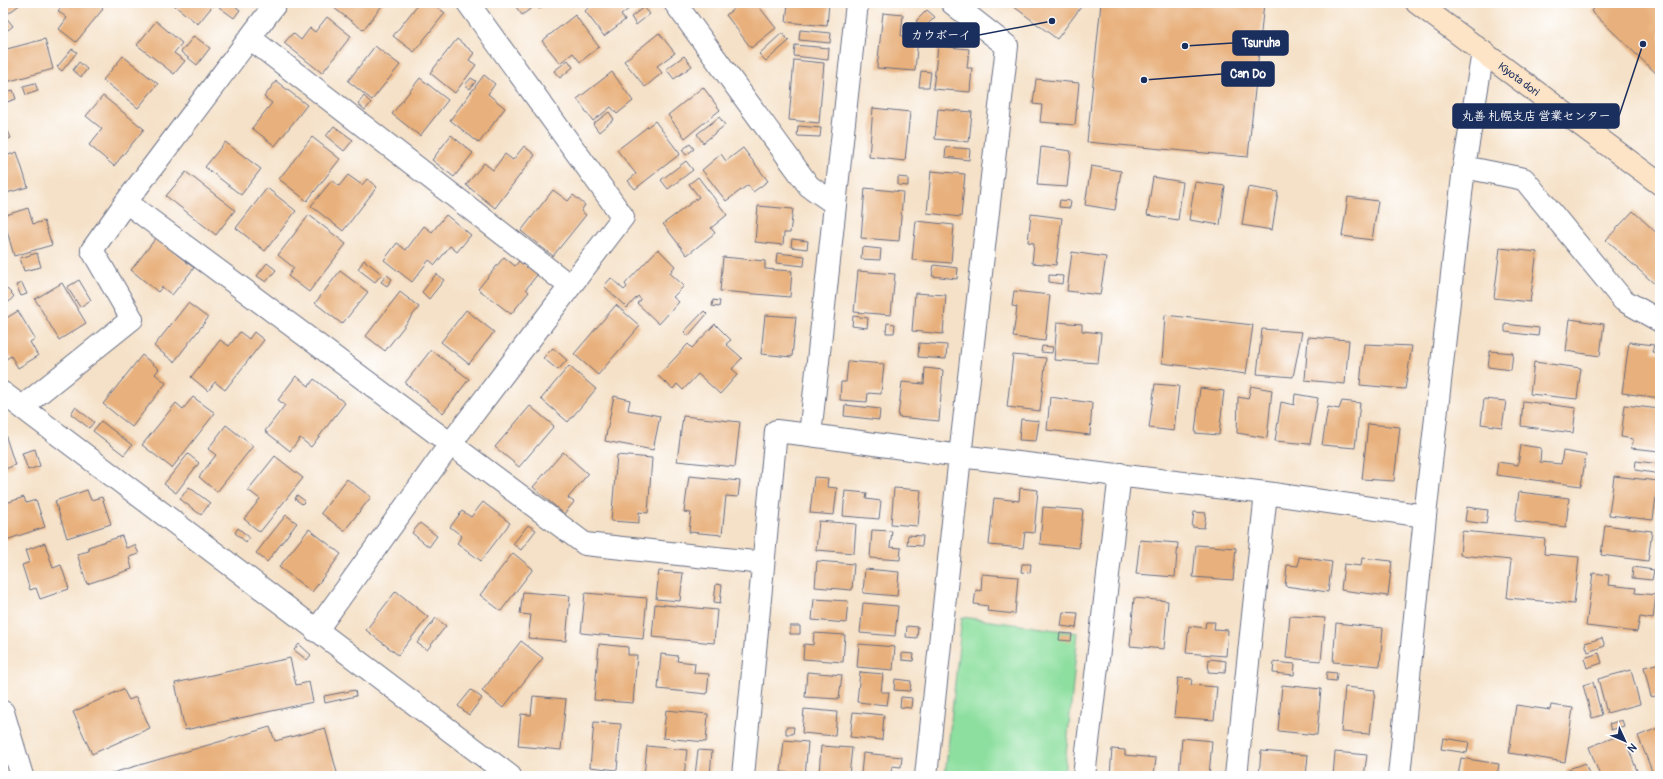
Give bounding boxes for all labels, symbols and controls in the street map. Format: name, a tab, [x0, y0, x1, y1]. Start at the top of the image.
callout: カウボーイ	[903, 23, 979, 47]
text: カウボーイ	[911, 28, 971, 43]
callout: Tsuruha	[1233, 31, 1288, 55]
text: Tsuruha	[1241, 36, 1281, 51]
street label: Kiyota dori	[1496, 59, 1542, 98]
callout: Can Do	[1222, 62, 1274, 86]
text: Can Do	[1230, 67, 1267, 82]
callout: 丸善 札幌支店 営業センター	[1453, 104, 1619, 128]
text: 丸善 札幌支店 営業センター	[1461, 109, 1611, 124]
north arrow	[1605, 721, 1645, 761]
text: N	[1624, 740, 1639, 755]

